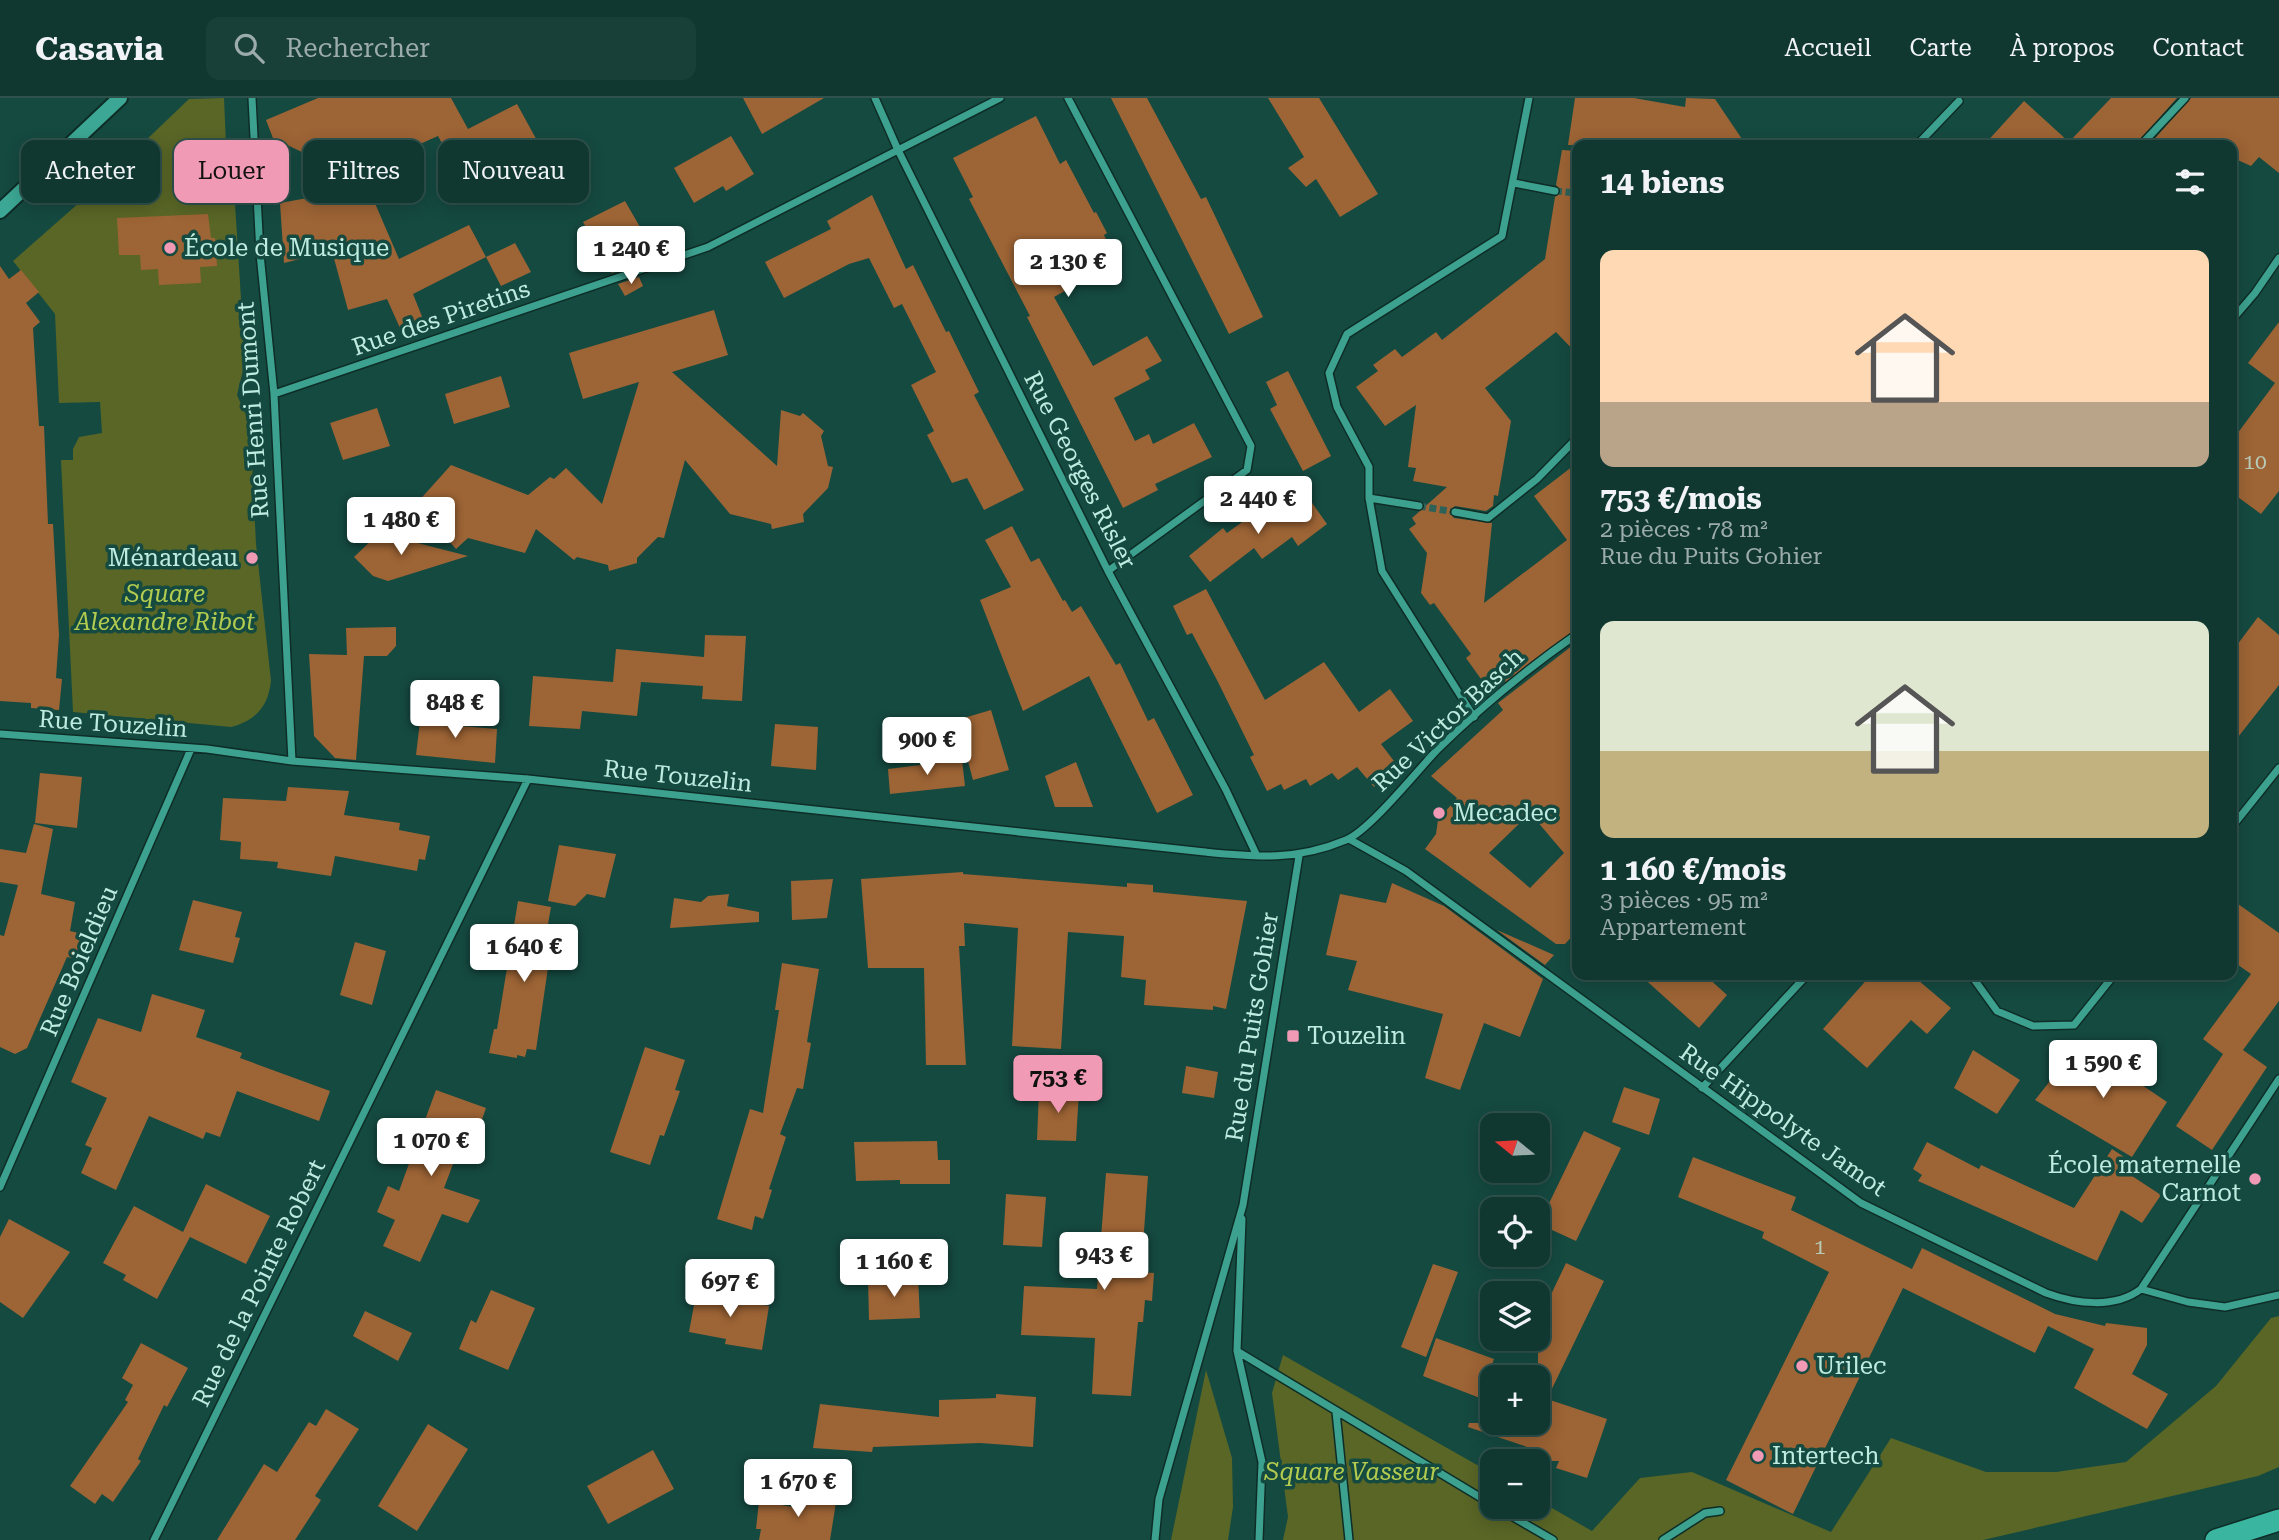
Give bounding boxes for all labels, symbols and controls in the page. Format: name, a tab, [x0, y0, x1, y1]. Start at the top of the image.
search box	[206, 17, 696, 80]
text: Casavia	[35, 29, 164, 68]
icon: search	[230, 29, 268, 67]
text: Rechercher	[286, 33, 430, 63]
text: Accueil	[1785, 34, 1871, 62]
text: Carte	[1909, 34, 1972, 62]
text: À propos	[2010, 34, 2114, 62]
text: Contact	[2152, 34, 2244, 62]
chip: Acheter	[21, 140, 160, 203]
chip: Louer	[174, 140, 289, 203]
chip: Filtres	[303, 140, 424, 203]
chip: Nouveau	[438, 140, 589, 203]
icon: filters	[2171, 163, 2209, 201]
text: 14 biens	[1600, 165, 1724, 200]
pin: 1 240 €	[566, 226, 696, 286]
place label: École de Musique	[184, 233, 389, 262]
text: 1 240 €	[593, 235, 669, 262]
marker: École de Musique	[162, 240, 178, 256]
pin: 2 130 €	[1003, 240, 1133, 299]
text: 2 130 €	[1030, 248, 1106, 275]
street label: Rue des Piretins	[349, 275, 533, 361]
icon: home	[1842, 295, 1968, 421]
street label: Rue Henri Dumont	[231, 301, 275, 519]
street label: Rue Georges Risler	[1018, 367, 1142, 573]
house number: 10	[2243, 450, 2267, 474]
pin: 2 440 €	[1193, 476, 1323, 536]
text: 753 €/mois	[1600, 481, 1762, 516]
text: 2 440 €	[1220, 485, 1296, 512]
pin: 1 480 €	[336, 498, 466, 557]
text: 1 480 €	[363, 506, 439, 533]
text: 2 pièces · 78 m²	[1600, 516, 1768, 543]
text: Rue du Puits Gohier	[1600, 543, 1822, 570]
place label: Ménardeau	[108, 544, 238, 572]
marker: Ménardeau	[244, 550, 260, 566]
park label: Square Alexandre Ribot	[73, 580, 255, 636]
street label: Rue Victor Basch	[1366, 643, 1530, 797]
icon: home	[1842, 666, 1968, 792]
pin: 848 €	[406, 680, 504, 740]
text: 848 €	[426, 689, 484, 716]
street label: Rue Touzelin	[38, 705, 188, 743]
pin: 900 €	[878, 718, 976, 777]
text: 900 €	[898, 726, 956, 753]
street label: Rue Touzelin	[602, 754, 754, 798]
place label: Mecadec	[1453, 799, 1557, 827]
marker: Mecadec	[1431, 805, 1447, 821]
text: 1 160 €/mois	[1600, 852, 1786, 887]
street label: Rue Boieldieu	[35, 882, 123, 1040]
text: 3 pièces · 95 m²	[1600, 887, 1768, 914]
street label: Rue du Puits Gohier	[1220, 910, 1284, 1144]
text: Appartement	[1600, 914, 1746, 941]
pin: 1 640 €	[459, 924, 589, 984]
text: 1 640 €	[486, 933, 562, 960]
place label: Touzelin	[1307, 1022, 1406, 1050]
marker: Touzelin	[1285, 1028, 1301, 1044]
street label: Rue Hippolyte Jamot	[1674, 1038, 1892, 1202]
pin: 1 590 €	[2038, 1040, 2168, 1100]
text: 1 590 €	[2065, 1049, 2141, 1076]
pin: 753 €	[1009, 1056, 1107, 1115]
text: 753 €	[1029, 1064, 1087, 1091]
north arrow	[1480, 1113, 1550, 1183]
map controls	[1480, 1113, 1550, 1519]
pin: 1 070 €	[366, 1118, 496, 1178]
text: 1 070 €	[393, 1127, 469, 1154]
place label: École maternelle Carnot	[2048, 1150, 2241, 1207]
street label: Rue de la Pointe Robert	[187, 1155, 331, 1411]
marker: École maternelle Carnot	[2247, 1171, 2263, 1187]
button: locate	[1480, 1197, 1550, 1267]
pin: 943 €	[1055, 1232, 1153, 1292]
house number: 1	[1814, 1235, 1826, 1259]
pin: 1 160 €	[829, 1240, 959, 1299]
text: 943 €	[1075, 1241, 1133, 1268]
text: 1 160 €	[856, 1248, 932, 1275]
pin: 697 €	[681, 1260, 779, 1319]
text: 697 €	[701, 1268, 759, 1295]
button: layers	[1480, 1281, 1550, 1351]
place label: Urilec	[1816, 1352, 1886, 1380]
marker: Urilec	[1794, 1358, 1810, 1374]
button: +	[1480, 1365, 1550, 1435]
place label: Intertech	[1772, 1442, 1880, 1470]
marker: Intertech	[1750, 1448, 1766, 1464]
button: −	[1480, 1449, 1550, 1519]
park label: Square Vasseur	[1264, 1458, 1439, 1486]
pin: 1 670 €	[733, 1460, 863, 1519]
text: 1 670 €	[760, 1468, 836, 1495]

